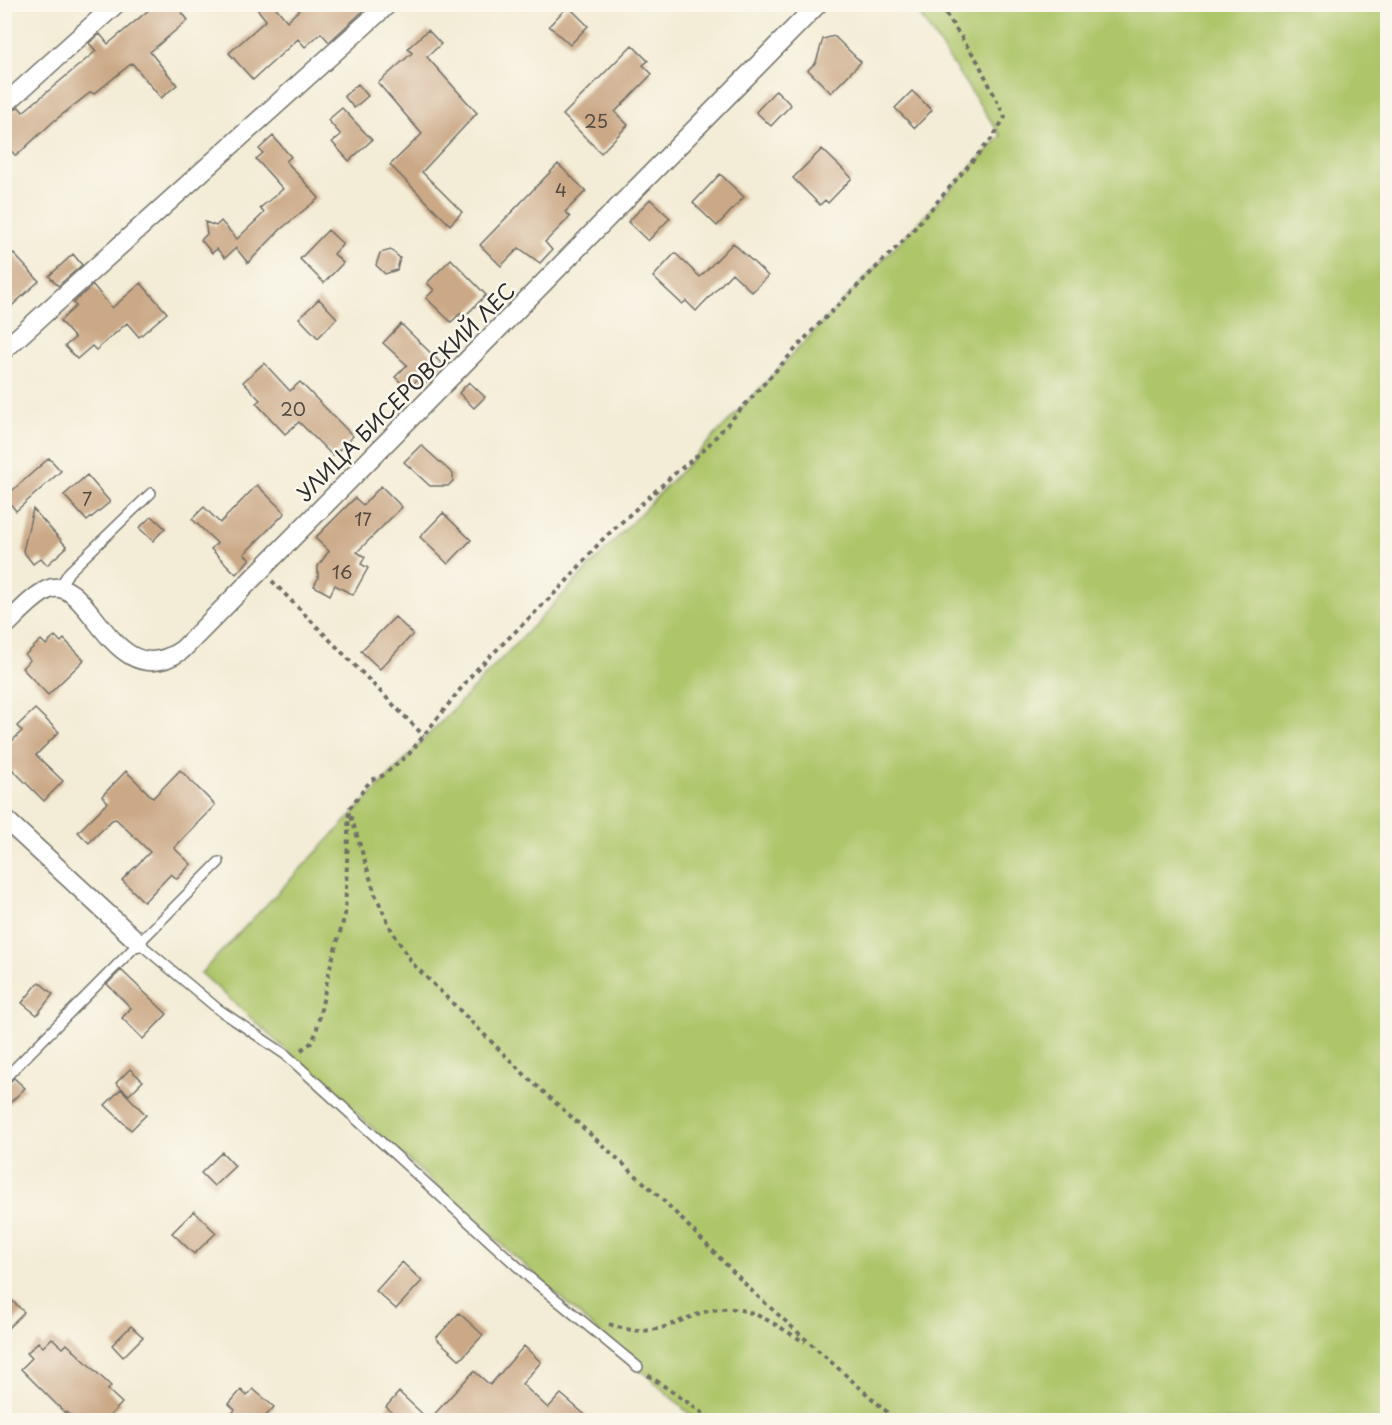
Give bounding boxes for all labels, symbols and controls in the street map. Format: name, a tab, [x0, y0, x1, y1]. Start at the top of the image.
house number: 25	[584, 107, 608, 134]
house number: 4	[555, 176, 567, 203]
street label: УЛИЦА БИСЕРОВСКИЙ ЛЕС	[288, 274, 522, 508]
house number: 20	[280, 395, 306, 422]
house number: 7	[82, 485, 92, 512]
house number: 17	[354, 505, 372, 532]
house number: 16	[332, 558, 352, 585]

